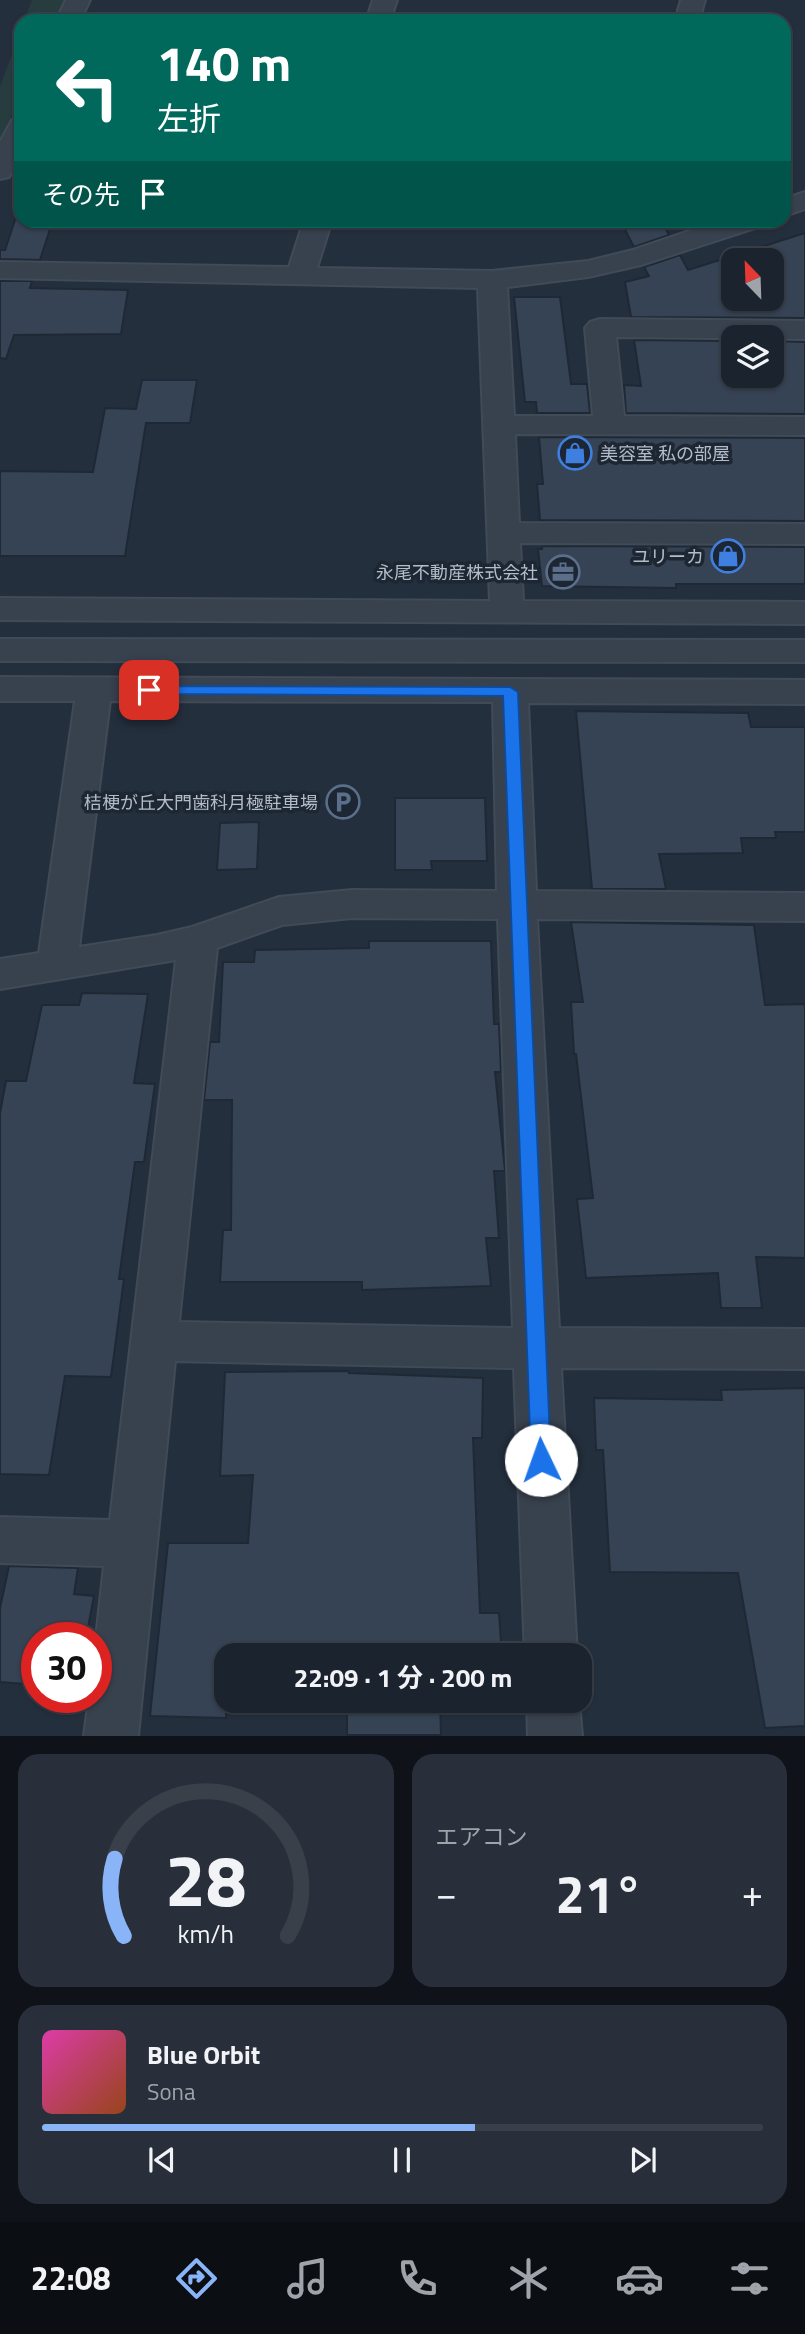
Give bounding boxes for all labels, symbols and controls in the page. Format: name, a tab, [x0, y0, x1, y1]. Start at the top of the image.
text: 140 m	[157, 25, 291, 100]
icon: left	[42, 42, 133, 133]
text: 左折	[157, 94, 221, 142]
text: その先	[42, 175, 120, 214]
icon: arrive	[134, 175, 172, 213]
north arrow	[721, 248, 784, 312]
map controls	[721, 248, 784, 388]
button: layers	[721, 325, 784, 388]
shop icon: 美容室 私の部屋	[556, 434, 594, 472]
place label: 美容室 私の部屋	[600, 440, 730, 467]
shop icon: ユリーカ	[709, 537, 747, 575]
place label: ユリーカ	[632, 543, 704, 570]
office icon: 永尾不動産株式会社	[544, 553, 582, 591]
place label: 永尾不動産株式会社	[376, 559, 538, 586]
pin	[119, 660, 179, 720]
icon: arrive	[130, 671, 168, 709]
parking icon: 桔梗が丘大門歯科月極駐車場	[324, 783, 362, 821]
place label: 桔梗が丘大門歯科月極駐車場	[84, 789, 318, 816]
position arrow	[504, 1423, 578, 1497]
speed limit sign: 30	[21, 1622, 112, 1713]
text: 22:09 · 1 分 · 200 m	[294, 1658, 512, 1697]
text: エアコン	[436, 1819, 528, 1854]
text: 28	[165, 1825, 247, 1935]
text: 21°	[556, 1854, 643, 1933]
text: −	[436, 1864, 457, 1922]
text: +	[742, 1864, 763, 1922]
text: km/h	[177, 1915, 234, 1953]
text: Blue Orbit	[147, 2035, 260, 2074]
text: Sona	[147, 2074, 195, 2109]
icon: previous	[143, 2141, 181, 2179]
icon: pause	[383, 2141, 421, 2179]
icon: next	[624, 2141, 662, 2179]
text: 22:08	[31, 2254, 111, 2302]
icon: directions	[172, 2254, 221, 2303]
icon: music	[283, 2254, 332, 2303]
icon: phone	[393, 2254, 442, 2303]
icon: climate	[504, 2254, 553, 2303]
icon: car	[615, 2254, 664, 2303]
icon: filters	[725, 2254, 774, 2303]

